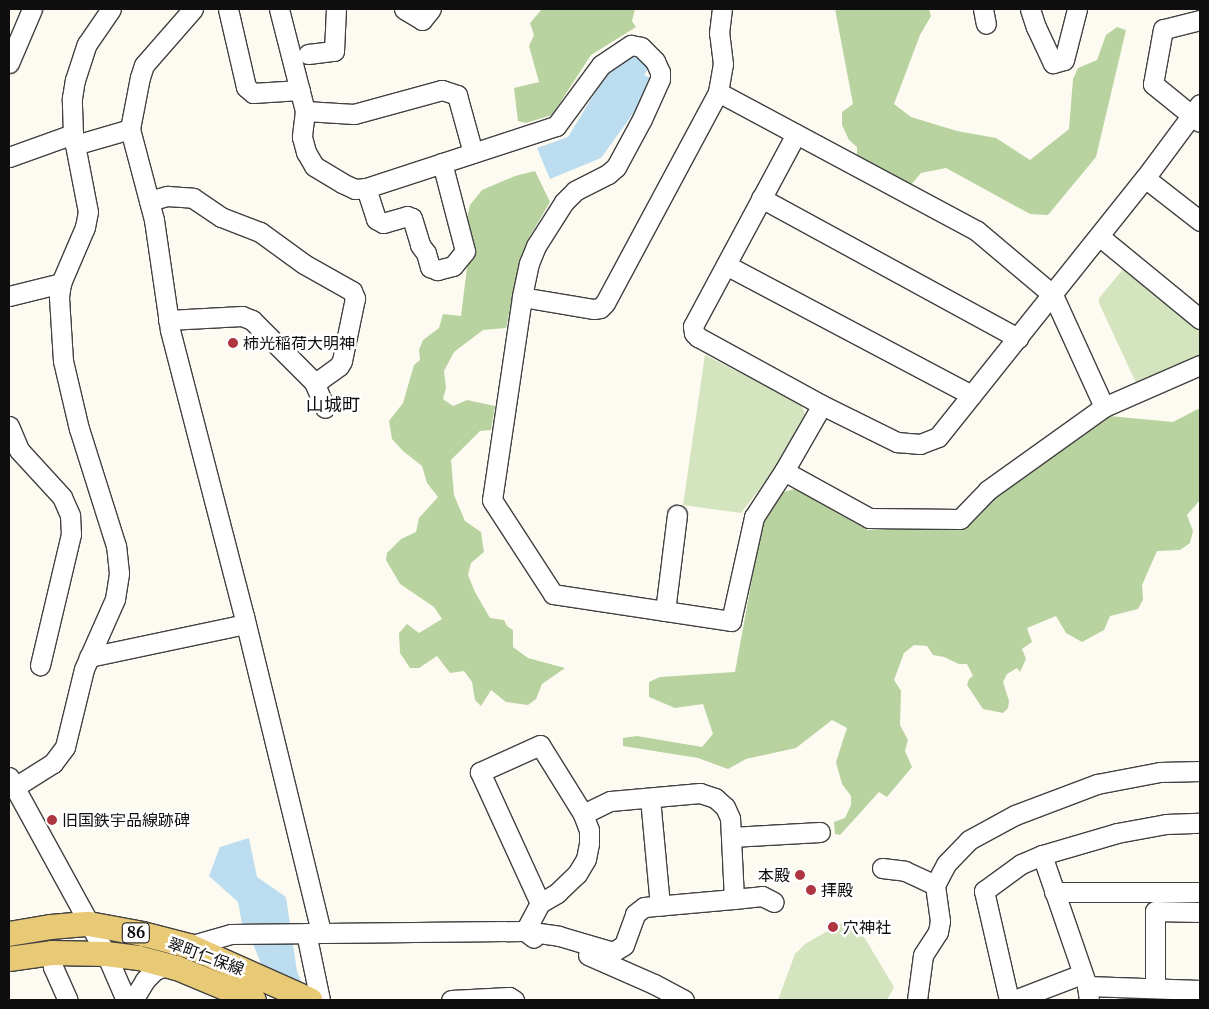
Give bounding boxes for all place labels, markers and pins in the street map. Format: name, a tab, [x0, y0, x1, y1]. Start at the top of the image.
place label: 柿光稲荷大明神	[243, 333, 355, 353]
marker: 柿光稲荷大明神	[227, 337, 239, 349]
place label: 旧国鉄宇品線跡碑	[62, 810, 190, 830]
marker: 旧国鉄宇品線跡碑	[46, 814, 58, 826]
place label: 本殿	[758, 865, 790, 885]
marker: 本殿	[794, 869, 806, 881]
place label: 拝殿	[821, 880, 853, 900]
marker: 拝殿	[805, 884, 817, 896]
place label: 穴神社	[843, 917, 891, 937]
marker: 穴神社	[827, 921, 839, 933]

